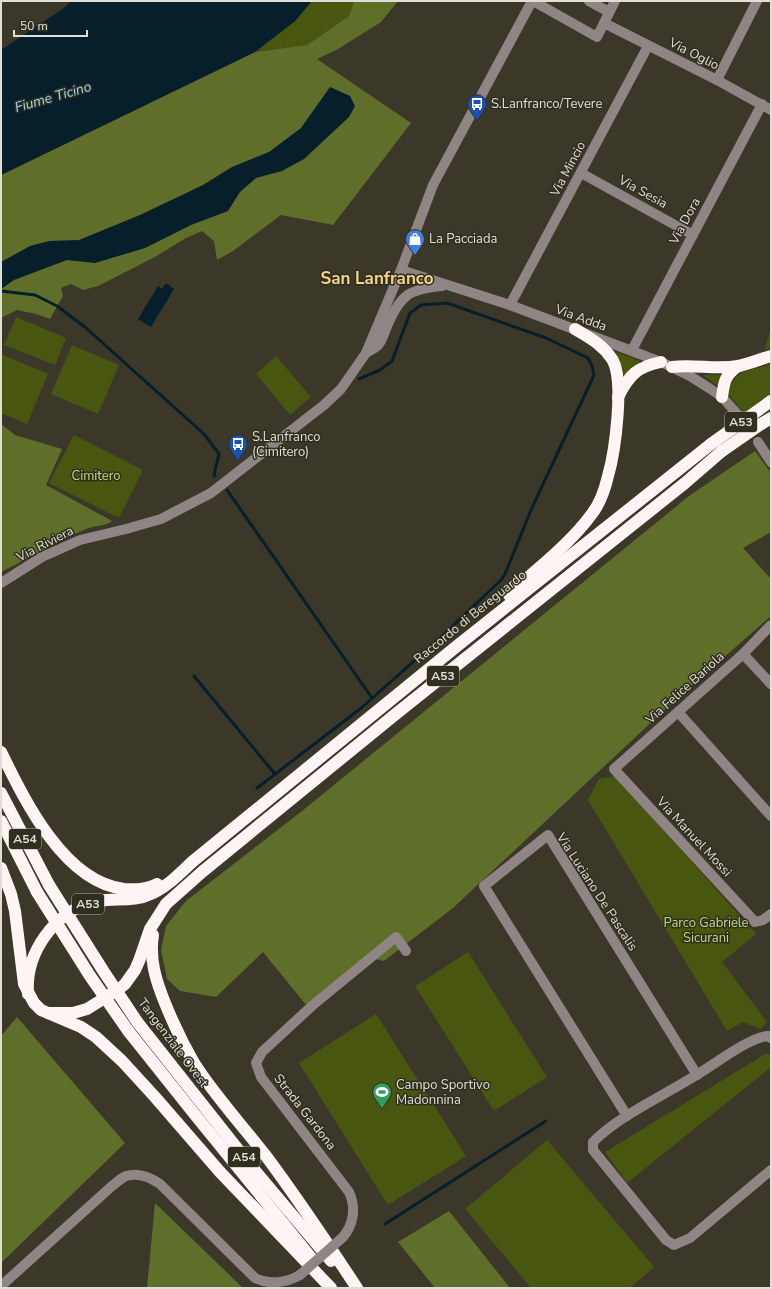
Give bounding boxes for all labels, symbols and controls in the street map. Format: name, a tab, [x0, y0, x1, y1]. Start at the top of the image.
scale bar	[14, 12, 87, 38]
text: 50 m	[20, 18, 48, 34]
street label: Via Oglio	[665, 33, 722, 74]
water label: Fiume Ticino	[12, 77, 94, 117]
bus stop icon: S.Lanfranco/Tevere	[466, 93, 488, 121]
place label: S.Lanfranco/Tevere	[491, 95, 602, 113]
street label: Via Mincio	[546, 138, 590, 201]
street label: Via Sesia	[614, 171, 671, 213]
street label: Via Dora	[665, 194, 705, 248]
shop icon: La Pacciada	[404, 228, 426, 256]
place label: La Pacciada	[429, 230, 497, 248]
district label: San Lanfranco	[320, 267, 434, 290]
street label: Via Adda	[552, 300, 609, 336]
road number: A53	[725, 412, 757, 432]
place label: S.Lanfranco (Cimitero)	[252, 428, 320, 461]
bus stop icon: S.Lanfranco (Cimitero)	[227, 433, 249, 461]
park label: Cimitero	[71, 467, 121, 485]
street label: Via Riviera	[12, 522, 77, 567]
street label: Raccordo di Bereguardo	[410, 566, 530, 668]
street label: Via Felice Bariola	[641, 648, 728, 729]
road number: A53	[427, 666, 459, 686]
street label: Via Manuel Mossi	[652, 793, 736, 881]
road number: A54	[9, 829, 41, 849]
street label: Via Luciano De Pascalis	[552, 829, 642, 954]
road number: A53	[72, 894, 104, 914]
park label: Parco Gabriele Sicurani	[663, 914, 749, 947]
street label: Tangenziale Ovest	[134, 995, 213, 1092]
street label: Strada Gardona	[270, 1070, 340, 1154]
place label: Campo Sportivo Madonnina	[396, 1076, 490, 1109]
sports icon: Campo Sportivo Madonnina	[371, 1081, 393, 1109]
road number: A54	[228, 1147, 260, 1167]

